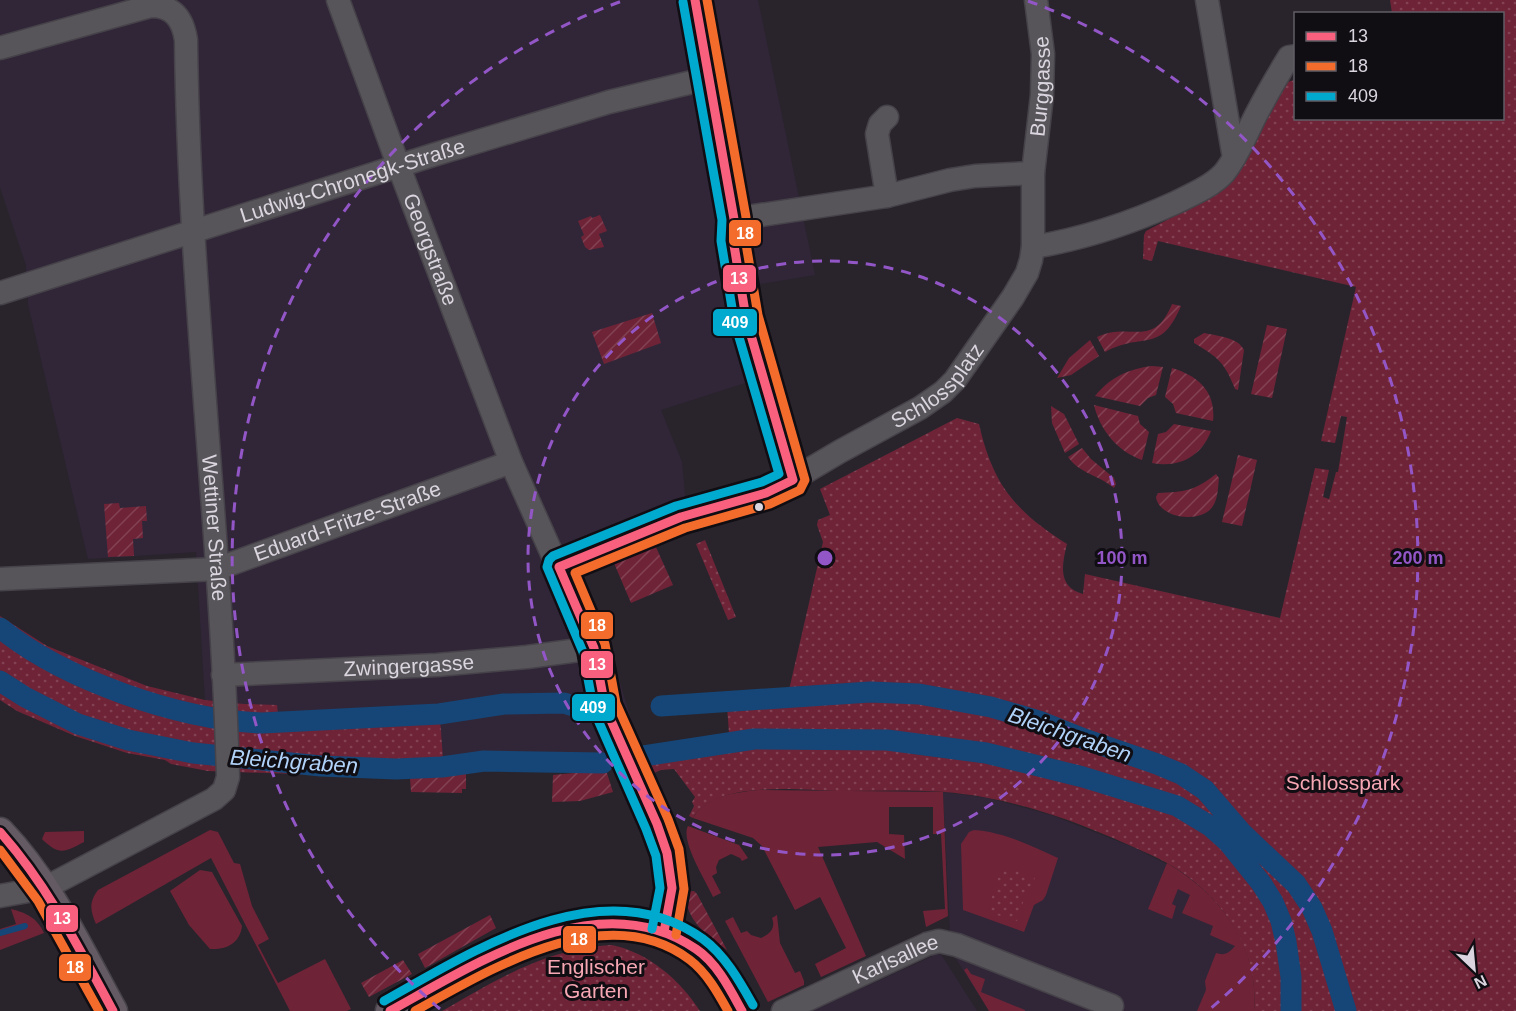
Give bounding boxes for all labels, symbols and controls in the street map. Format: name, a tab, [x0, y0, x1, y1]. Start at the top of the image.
legend	[1294, 12, 1504, 120]
text: 13	[1348, 26, 1368, 46]
street label: Burggasse	[1025, 35, 1054, 138]
text: 18	[1348, 56, 1368, 76]
text: 409	[1348, 86, 1378, 106]
street label: Ludwig-Chronegk-Straße	[237, 134, 468, 227]
street label: Georgstraße	[399, 190, 462, 309]
line badge: 18	[728, 219, 762, 247]
text: 18	[736, 225, 754, 242]
line badge: 13	[722, 264, 757, 293]
text: 13	[730, 270, 748, 287]
line badge: 409	[712, 308, 758, 337]
text: 409	[722, 314, 748, 331]
street label: Schlossplatz	[887, 339, 988, 433]
street label: Wettiner Straße	[198, 454, 231, 602]
street label: Eduard-Fritze-Straße	[251, 477, 444, 566]
unlabelled marker	[753, 501, 765, 513]
centre of rings	[815, 548, 835, 568]
text: 100 m	[1096, 548, 1148, 568]
text: 200 m	[1392, 548, 1444, 568]
line badge: 18	[580, 611, 614, 640]
text: 18	[588, 617, 606, 634]
street label: Zwingergasse	[343, 650, 475, 680]
line badge: 13	[580, 650, 614, 679]
text: 13	[588, 656, 606, 673]
line badge: 409	[571, 693, 616, 722]
text: 409	[580, 699, 606, 716]
water label: Bleichgraben	[1005, 702, 1135, 767]
water label: Bleichgraben	[229, 745, 359, 778]
park label: Schlosspark	[1286, 771, 1401, 794]
line badge: 13	[45, 904, 79, 933]
text: 13	[53, 910, 71, 927]
line badge: 18	[562, 925, 597, 954]
street label: Karlsallee	[849, 930, 941, 988]
text: 18	[570, 931, 588, 948]
north arrow	[1444, 939, 1504, 999]
line badge: 18	[58, 953, 92, 982]
park label: Englischer Garten	[547, 955, 645, 1002]
text: 18	[66, 959, 84, 976]
text: N	[1471, 972, 1489, 992]

